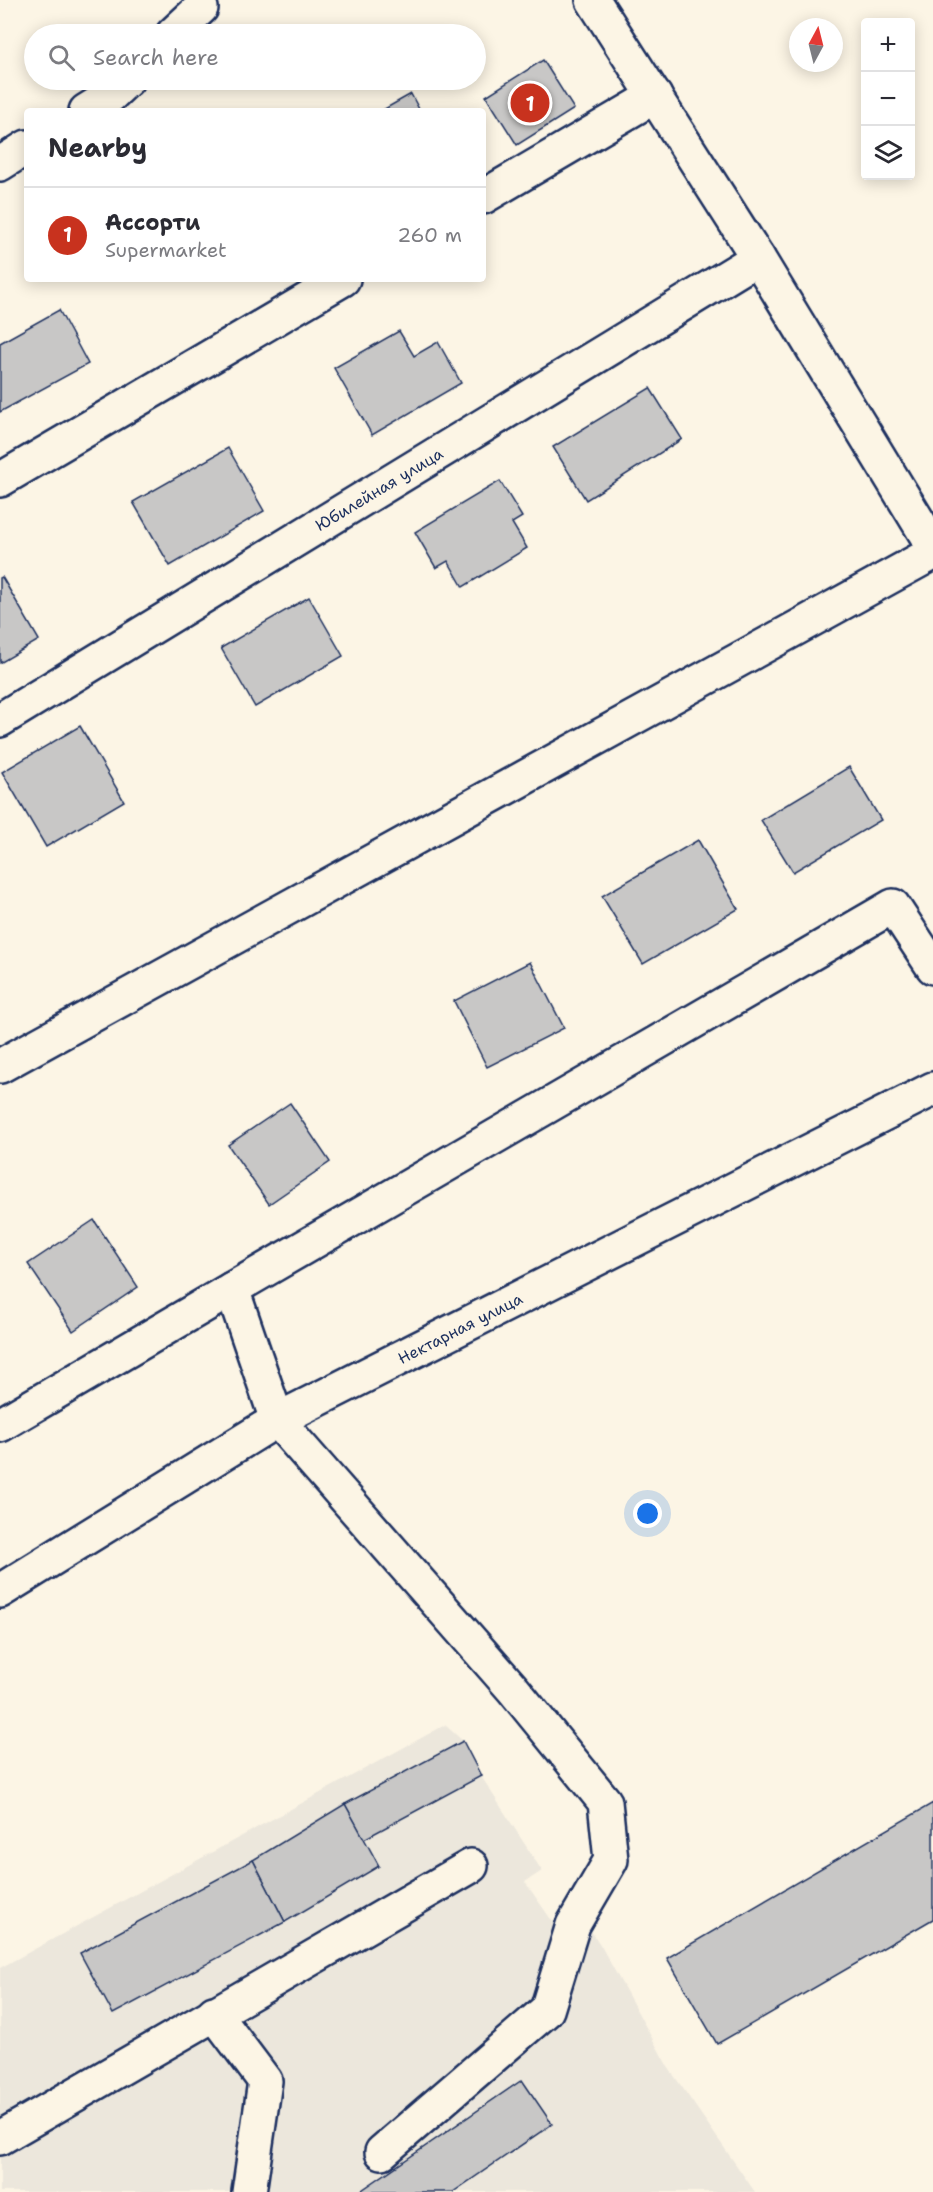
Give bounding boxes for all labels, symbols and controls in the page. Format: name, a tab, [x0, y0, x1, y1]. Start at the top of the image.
north arrow	[789, 18, 843, 72]
map controls	[861, 18, 915, 180]
button: +	[861, 18, 915, 72]
search box	[24, 24, 486, 90]
icon: search	[45, 41, 78, 74]
text: Search here	[93, 43, 219, 72]
button: −	[861, 72, 915, 126]
pin: 1	[510, 80, 550, 126]
button: layers	[861, 126, 915, 180]
text: Nearby	[48, 130, 147, 165]
text: Ассорти	[105, 208, 200, 237]
text: 1	[63, 222, 72, 248]
text: 260 m	[397, 222, 462, 248]
text: Supermarket	[105, 237, 227, 263]
street label: Юбилейная улица	[312, 443, 447, 536]
street label: Нектарная улица	[394, 1288, 526, 1369]
your location	[633, 1499, 662, 1528]

